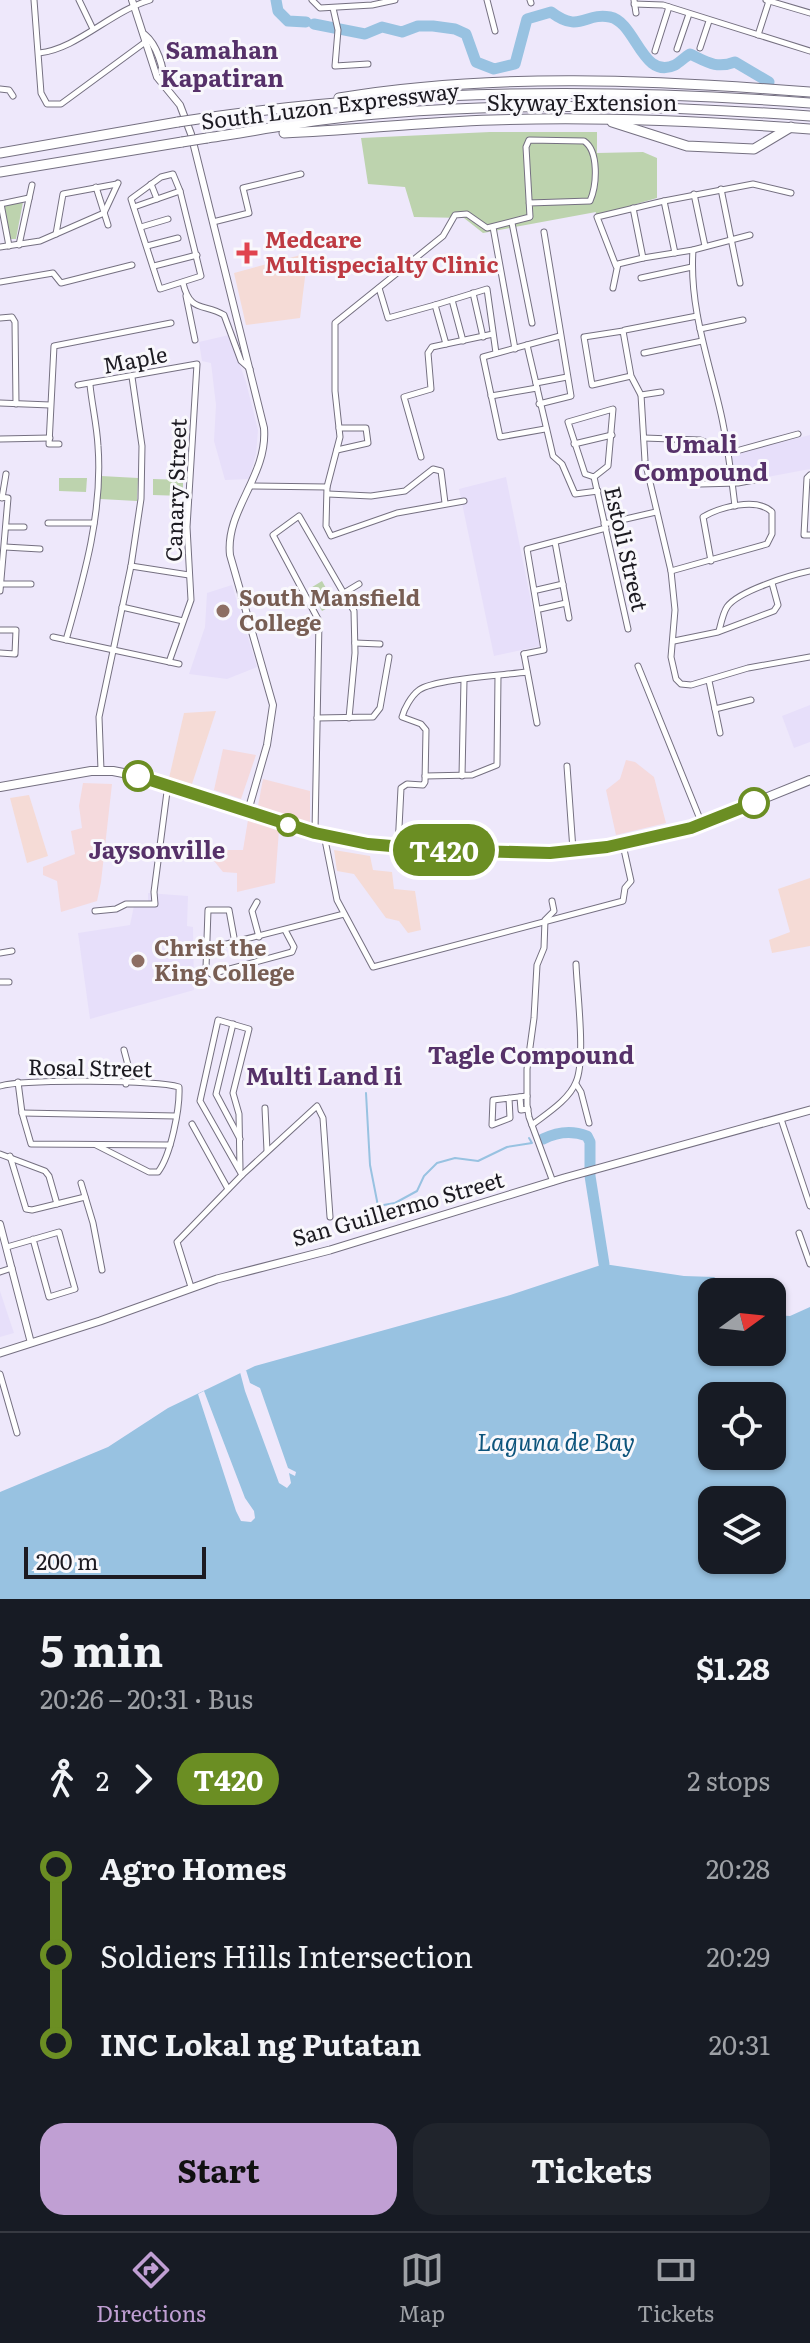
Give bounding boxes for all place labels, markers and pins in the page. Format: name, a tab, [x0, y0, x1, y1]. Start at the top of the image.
place label: Medcare Multispecialty Clinic	[265, 222, 498, 280]
marker: Medcare Multispecialty Clinic	[236, 242, 258, 264]
place label: South Mansfield College	[239, 580, 420, 638]
marker: South Mansfield College	[214, 602, 232, 620]
unlabelled marker	[123, 761, 153, 791]
unlabelled marker	[739, 788, 769, 818]
unlabelled marker	[277, 814, 299, 836]
place label: Christ the King College	[154, 930, 295, 988]
marker: Christ the King College	[129, 952, 147, 970]

